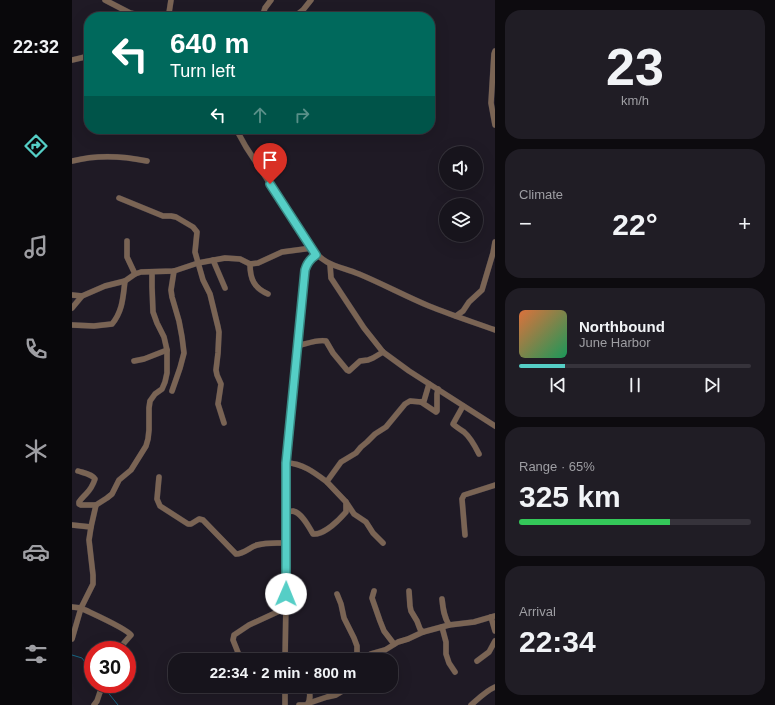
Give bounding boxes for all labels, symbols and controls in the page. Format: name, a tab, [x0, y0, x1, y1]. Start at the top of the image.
icon: left	[104, 28, 156, 80]
text: 640 m	[170, 28, 249, 59]
text: 22:32	[13, 37, 59, 57]
text: 23	[606, 38, 664, 96]
text: Turn left	[170, 61, 235, 81]
text: km/h	[621, 93, 649, 108]
icon: left	[207, 104, 229, 126]
icon: ahead	[249, 104, 271, 126]
icon: right	[291, 104, 313, 126]
icon: directions	[22, 132, 50, 160]
pin	[253, 143, 287, 184]
map controls	[439, 146, 483, 242]
button: sound	[439, 146, 483, 190]
icon: arrive	[259, 149, 281, 171]
text: Climate	[519, 187, 563, 202]
button: layers	[439, 198, 483, 242]
text: 22°	[612, 208, 658, 241]
text: −	[519, 211, 532, 236]
text: +	[738, 211, 751, 236]
icon: music	[22, 233, 50, 261]
text: Northbound	[579, 318, 665, 335]
icon: phone	[22, 335, 50, 363]
text: June Harbor	[579, 335, 651, 350]
icon: previous	[547, 374, 569, 396]
icon: pause	[624, 374, 646, 396]
icon: next	[701, 374, 723, 396]
icon: climate	[22, 437, 50, 465]
text: Range · 65%	[519, 459, 595, 474]
text: 325 km	[519, 480, 621, 513]
icon: car	[22, 538, 50, 566]
position arrow	[265, 573, 307, 615]
text: Arrival	[519, 604, 556, 619]
text: 22:34	[519, 625, 596, 658]
icon: filters	[22, 640, 50, 668]
speed limit sign: 30	[84, 641, 136, 693]
text: 22:34 · 2 min · 800 m	[210, 664, 356, 681]

